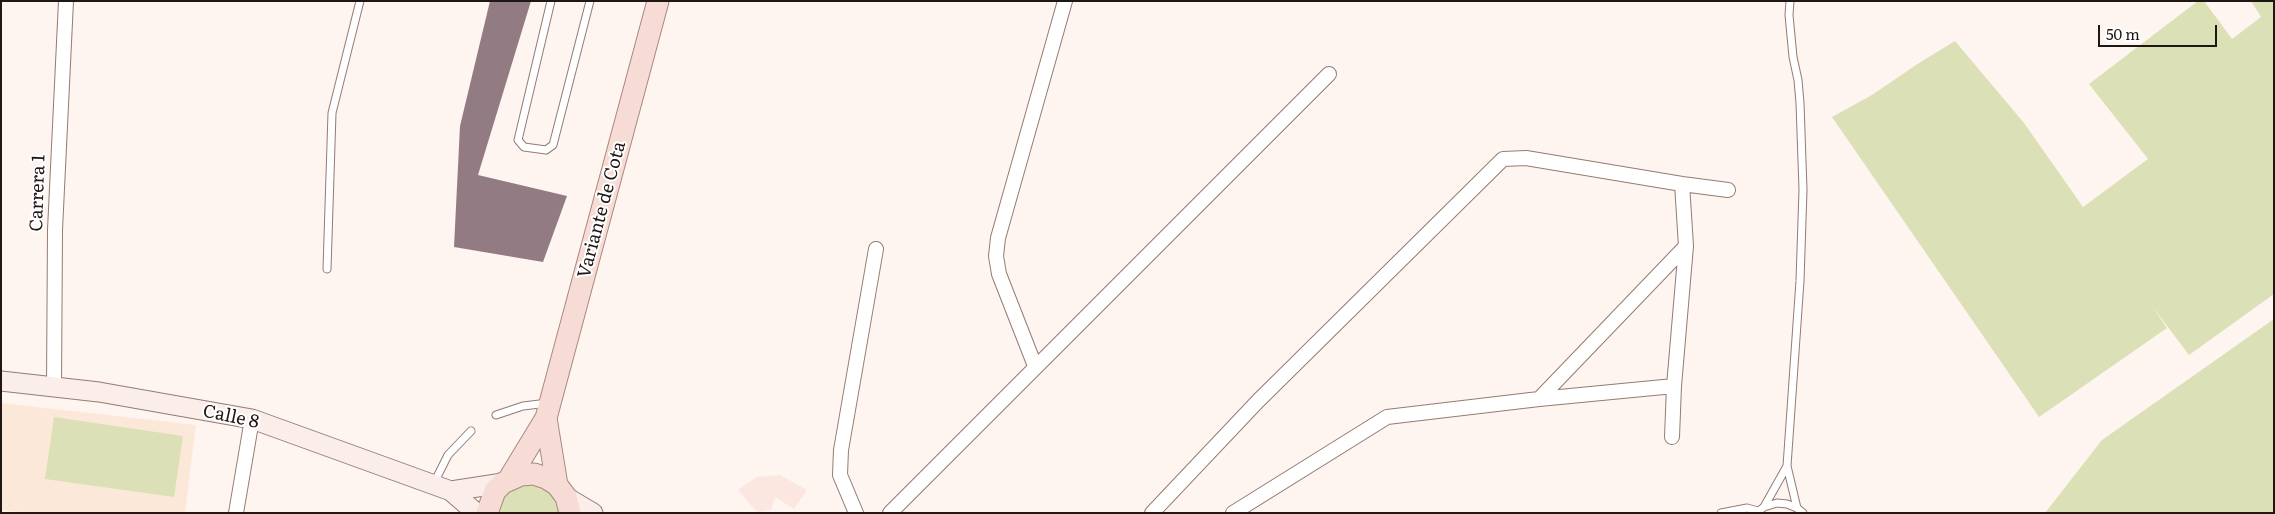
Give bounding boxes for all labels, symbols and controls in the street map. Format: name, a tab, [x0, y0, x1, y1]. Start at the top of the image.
scale bar	[2100, 15, 2219, 47]
text: 50 m	[2106, 22, 2140, 45]
street label: Variante de Cota	[573, 139, 631, 281]
street label: Carrera 1	[26, 154, 50, 232]
street label: Calle 8	[201, 401, 261, 433]

